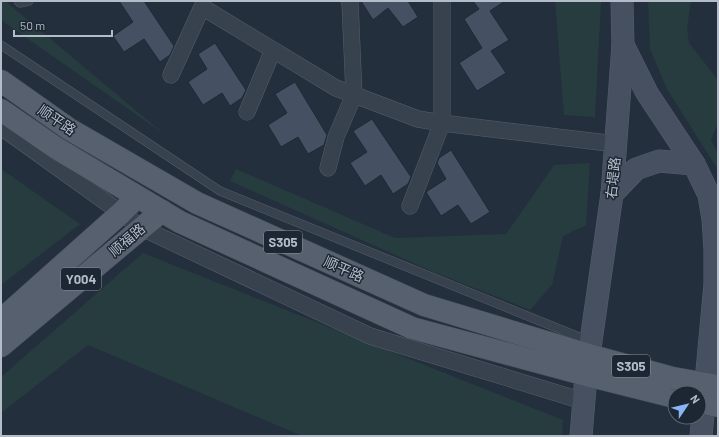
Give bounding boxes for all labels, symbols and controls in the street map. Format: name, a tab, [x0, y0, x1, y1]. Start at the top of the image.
scale bar	[14, 12, 112, 38]
text: 50 m	[20, 18, 45, 32]
street label: 顺平路	[35, 101, 79, 138]
street label: 右堤路	[602, 156, 623, 200]
street label: 顺福路	[105, 220, 148, 260]
road number: S305	[264, 231, 302, 253]
street label: 顺平路	[322, 252, 367, 285]
road number: Y004	[61, 268, 101, 290]
road number: S305	[612, 355, 650, 377]
north arrow	[667, 385, 707, 425]
text: N	[688, 392, 703, 406]

